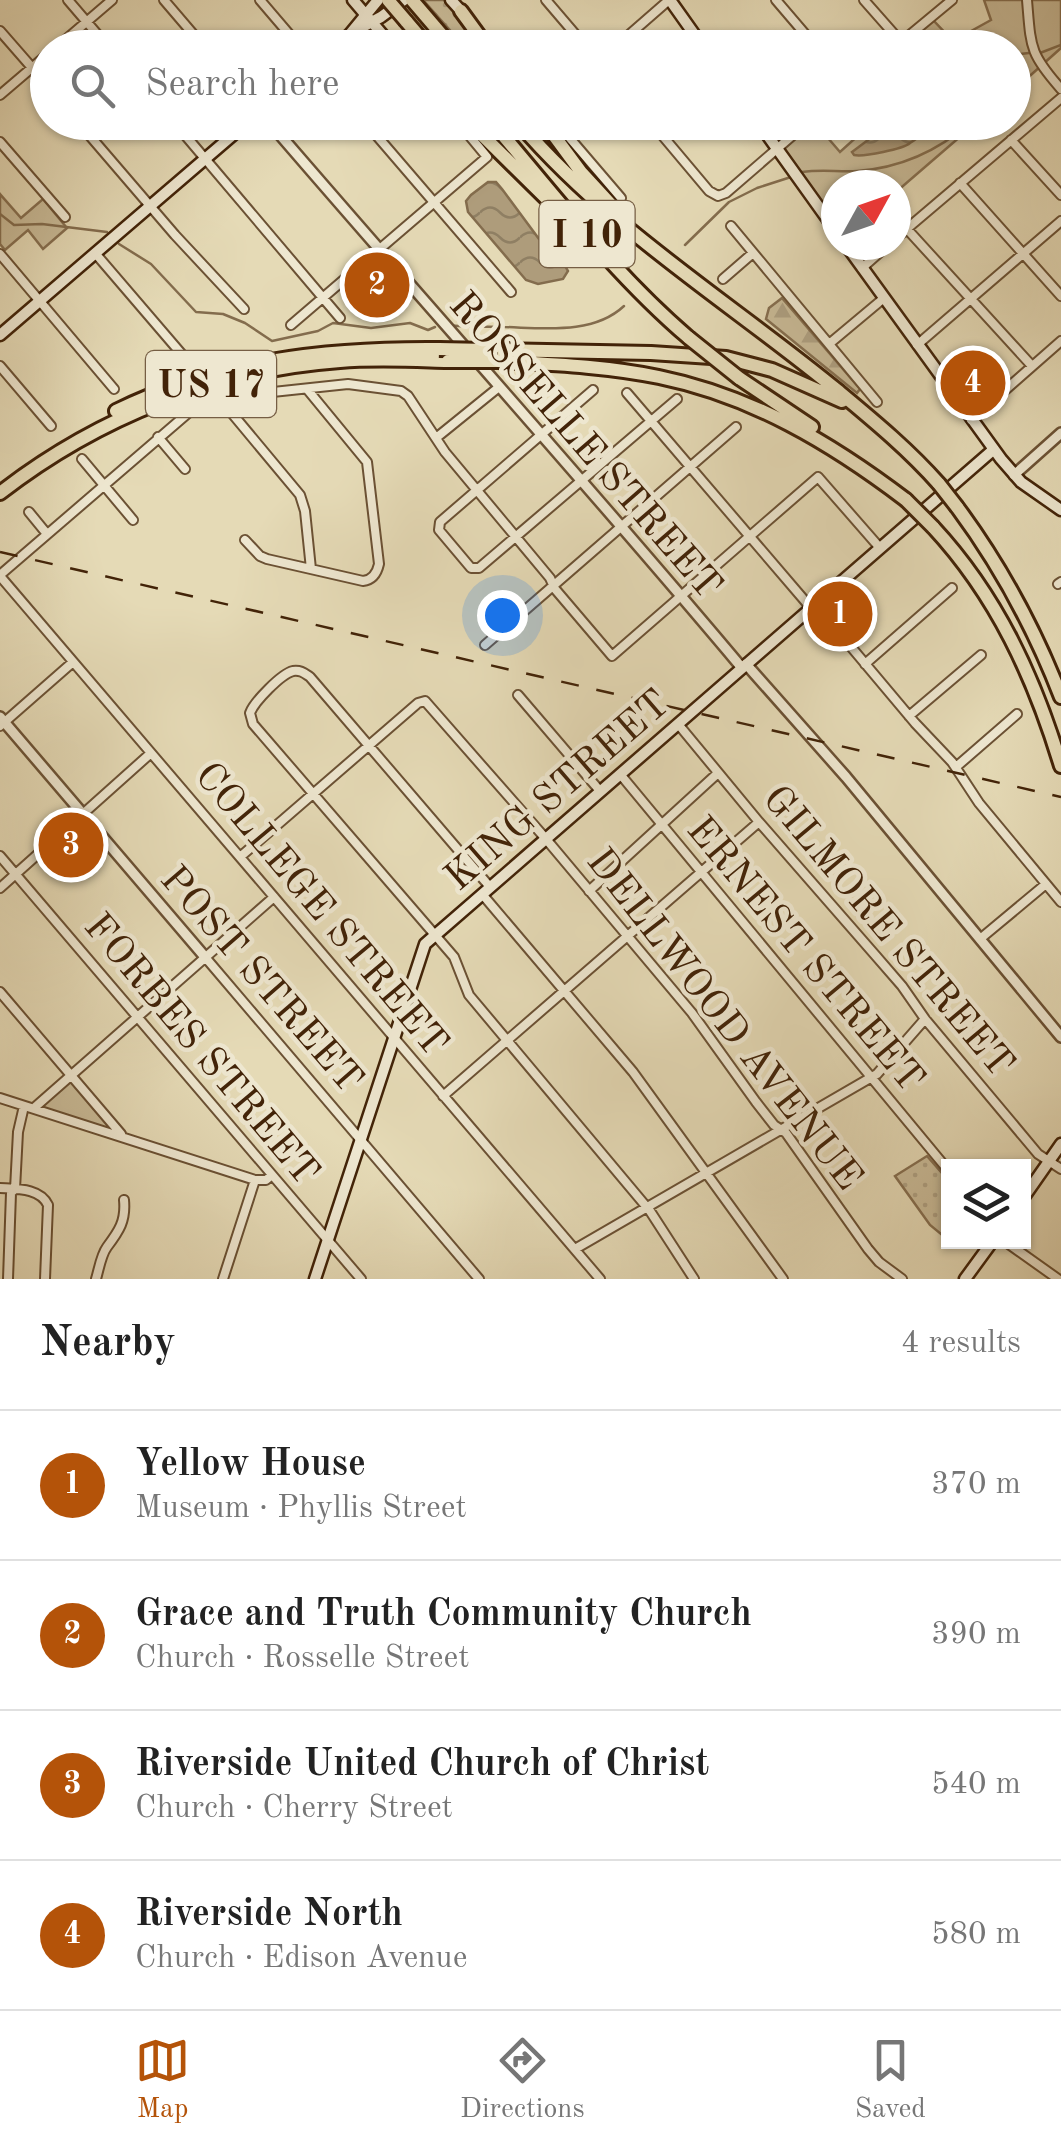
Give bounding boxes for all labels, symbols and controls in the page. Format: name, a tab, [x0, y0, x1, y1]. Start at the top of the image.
search box	[30, 30, 1031, 140]
icon: search	[65, 58, 120, 113]
text: Search here	[145, 66, 340, 104]
north arrow	[821, 170, 911, 260]
road number: I 10	[540, 201, 634, 267]
pin: 2	[344, 248, 410, 322]
street label: ROSSELLE STREET	[440, 286, 728, 608]
pin: 4	[940, 346, 1006, 420]
road number: US 17	[146, 351, 276, 417]
pin: 1	[808, 576, 872, 652]
your location	[477, 590, 528, 641]
street label: KING STREET	[439, 684, 678, 900]
street label: COLLEGE STREET	[186, 756, 454, 1065]
street label: GILMORE STREET	[754, 779, 1020, 1086]
pin: 3	[38, 808, 104, 882]
street label: ERNEST STREET	[678, 811, 930, 1101]
street label: DELLWOOD AVENUE	[578, 842, 868, 1199]
street label: POST STREET	[151, 860, 369, 1101]
street label: FORBES STREET	[75, 907, 325, 1194]
map controls	[941, 1159, 1031, 1249]
button: layers	[941, 1159, 1031, 1249]
text: Nearby	[40, 1323, 176, 1365]
text: 4 results	[901, 1328, 1021, 1360]
text: Yellow House	[135, 1446, 366, 1484]
text: 1	[63, 1469, 82, 1501]
text: 370 m	[931, 1469, 1021, 1501]
text: Museum · Phyllis Street	[135, 1493, 467, 1525]
text: Grace and Truth Community Church	[135, 1596, 752, 1634]
text: 2	[63, 1619, 82, 1651]
text: 390 m	[931, 1619, 1021, 1651]
text: Church · Rosselle Street	[135, 1643, 469, 1675]
text: Riverside United Church of Christ	[135, 1746, 709, 1784]
text: 3	[63, 1769, 82, 1801]
text: 540 m	[931, 1769, 1021, 1801]
text: Church · Cherry Street	[135, 1793, 453, 1825]
text: Riverside North	[135, 1896, 403, 1934]
text: 4	[63, 1919, 82, 1951]
text: 580 m	[931, 1919, 1021, 1951]
text: Church · Edison Avenue	[135, 1943, 467, 1975]
tab: Map	[135, 2033, 190, 2128]
tab: Directions	[460, 2033, 585, 2128]
tab: Saved	[855, 2033, 926, 2128]

